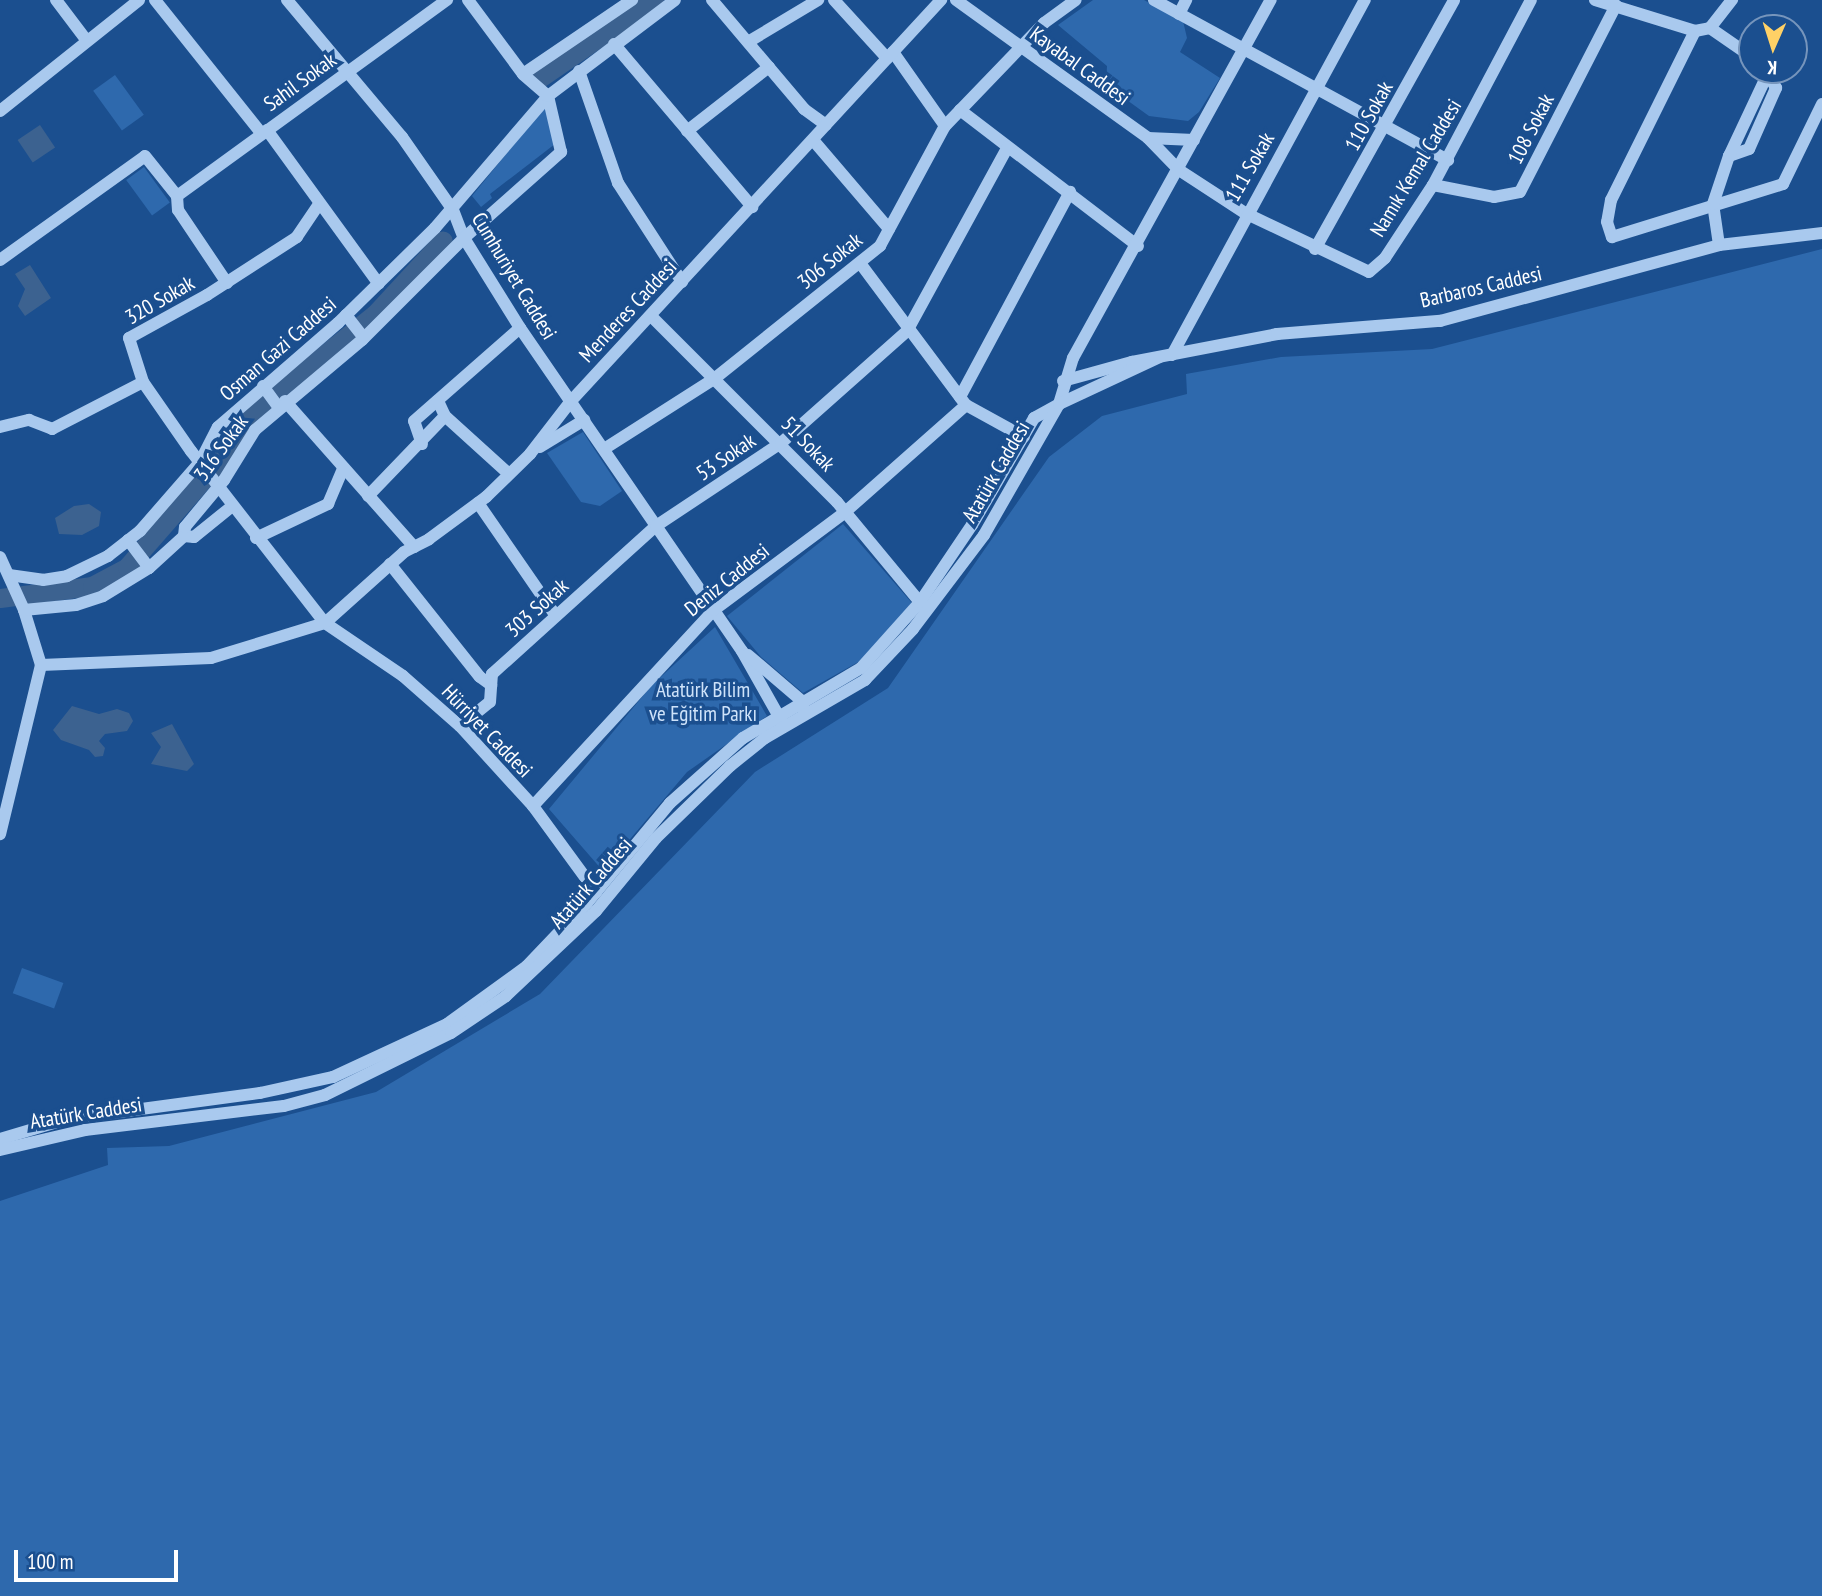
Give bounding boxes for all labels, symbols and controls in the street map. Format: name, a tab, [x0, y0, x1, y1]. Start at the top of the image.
north arrow	[1738, 14, 1808, 84]
street label: Kayabal Caddesi	[1025, 21, 1135, 111]
street label: Sahil Sokak	[259, 47, 341, 117]
text: K	[1766, 56, 1778, 80]
street label: 110 Sokak	[1340, 77, 1398, 155]
street label: 108 Sokak	[1503, 90, 1559, 168]
street label: Namık Kemal Caddesi	[1365, 94, 1467, 242]
street label: 111 Sokak	[1220, 128, 1280, 206]
street label: Cumhuriyet Caddesi	[466, 208, 562, 344]
street label: 306 Sokak	[793, 227, 867, 295]
street label: Menderes Caddesi	[574, 254, 682, 368]
street label: Barbaros Caddesi	[1418, 261, 1544, 313]
street label: 320 Sokak	[121, 270, 199, 330]
street label: Osman Gazi Caddesi	[215, 292, 341, 406]
street label: 316 Sokak	[189, 410, 253, 486]
street label: 51 Sokak	[776, 411, 840, 477]
street label: Atatürk Caddesi	[957, 417, 1035, 527]
street label: 53 Sokak	[692, 428, 760, 486]
street label: Deniz Caddesi	[680, 538, 774, 622]
street label: 303 Sokak	[500, 573, 574, 643]
park label: Atatürk Bilim ve Eğitim Parkı	[649, 677, 757, 727]
street label: Hürriyet Caddesi	[436, 679, 538, 783]
street label: Atatürk Caddesi	[544, 832, 638, 934]
street label: Atatürk Caddesi	[28, 1092, 144, 1134]
scale bar	[18, 1536, 182, 1580]
text: 100 m	[27, 1548, 73, 1575]

